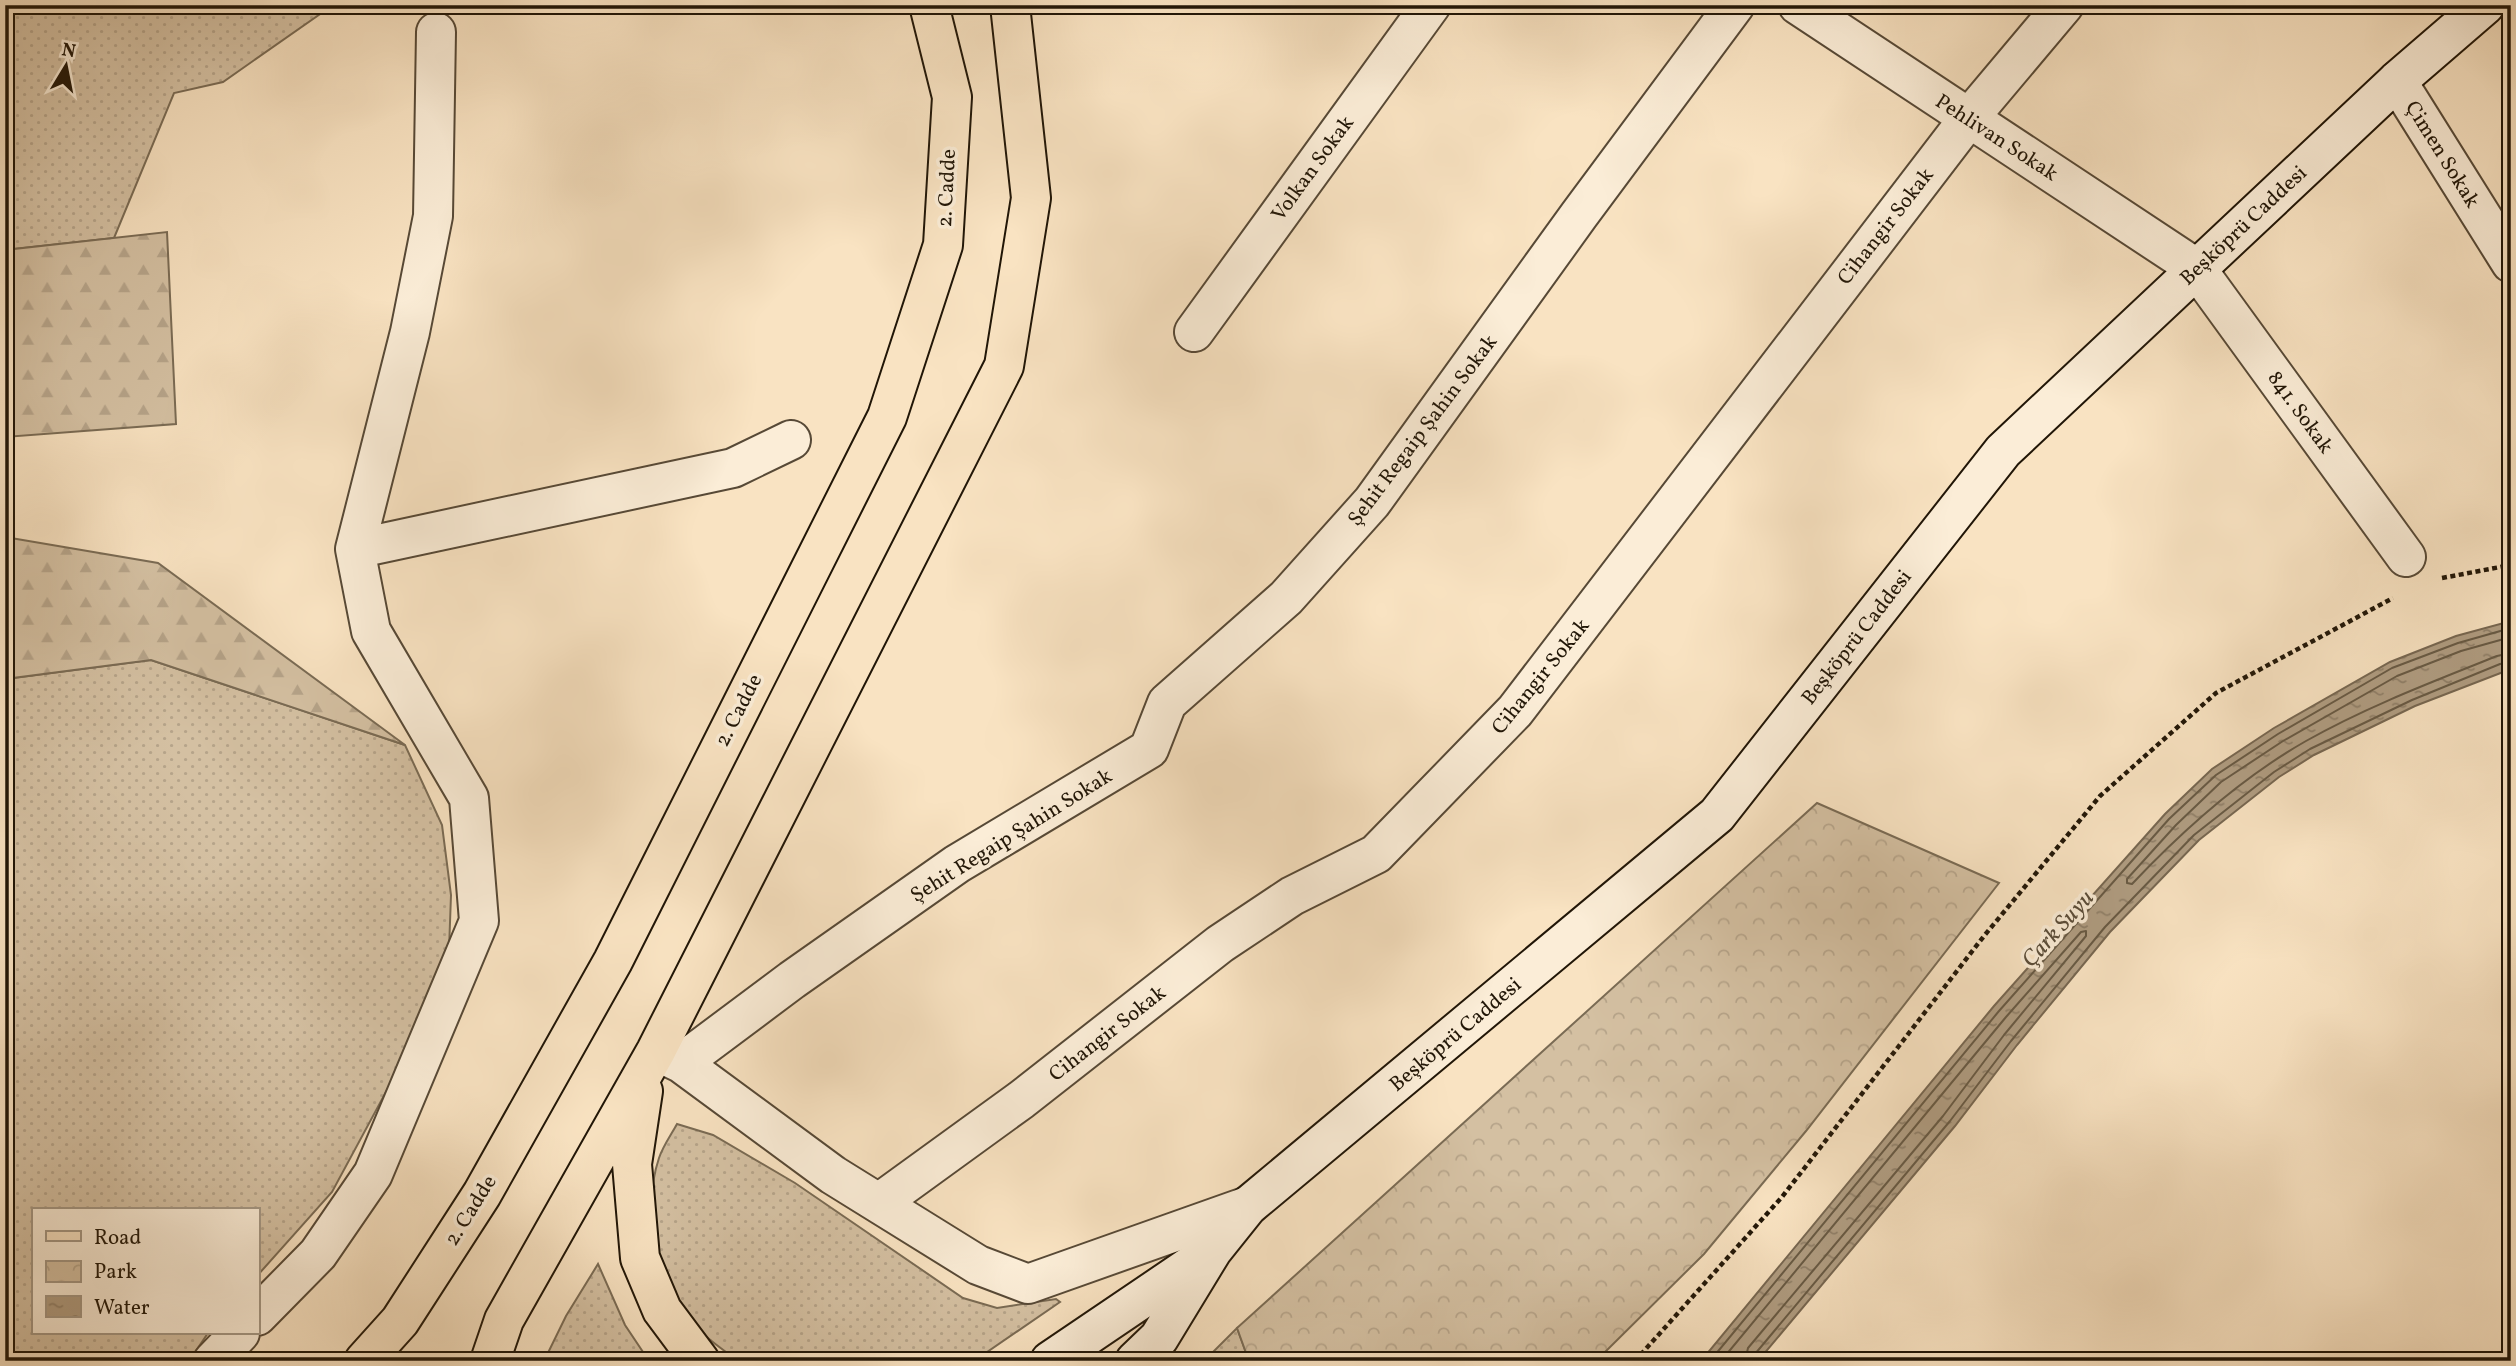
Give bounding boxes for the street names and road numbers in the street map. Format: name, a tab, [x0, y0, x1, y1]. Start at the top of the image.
street label: Pehlivan Sokak	[1929, 88, 2064, 189]
street label: Çimen Sokak	[2397, 96, 2486, 214]
street label: Volkan Sokak	[1265, 110, 1362, 228]
street label: 2. Cadde	[931, 148, 964, 228]
street label: Beşköprü Caddesi	[2174, 159, 2314, 293]
street label: Cihangir Sokak	[1831, 162, 1942, 292]
street label: Şehit Regaip Şahin Sokak	[1341, 329, 1505, 533]
street label: 841. Sokak	[2260, 366, 2340, 461]
street label: Beşköprü Caddesi	[1795, 564, 1919, 712]
street label: Cihangir Sokak	[1485, 612, 1597, 741]
street label: 2. Cadde	[709, 669, 770, 752]
street label: Şehit Regaip Şahin Sokak	[905, 762, 1119, 910]
street label: Beşköprü Caddesi	[1384, 971, 1528, 1099]
street label: Cihangir Sokak	[1043, 979, 1173, 1089]
street label: 2. Cadde	[438, 1170, 504, 1252]

